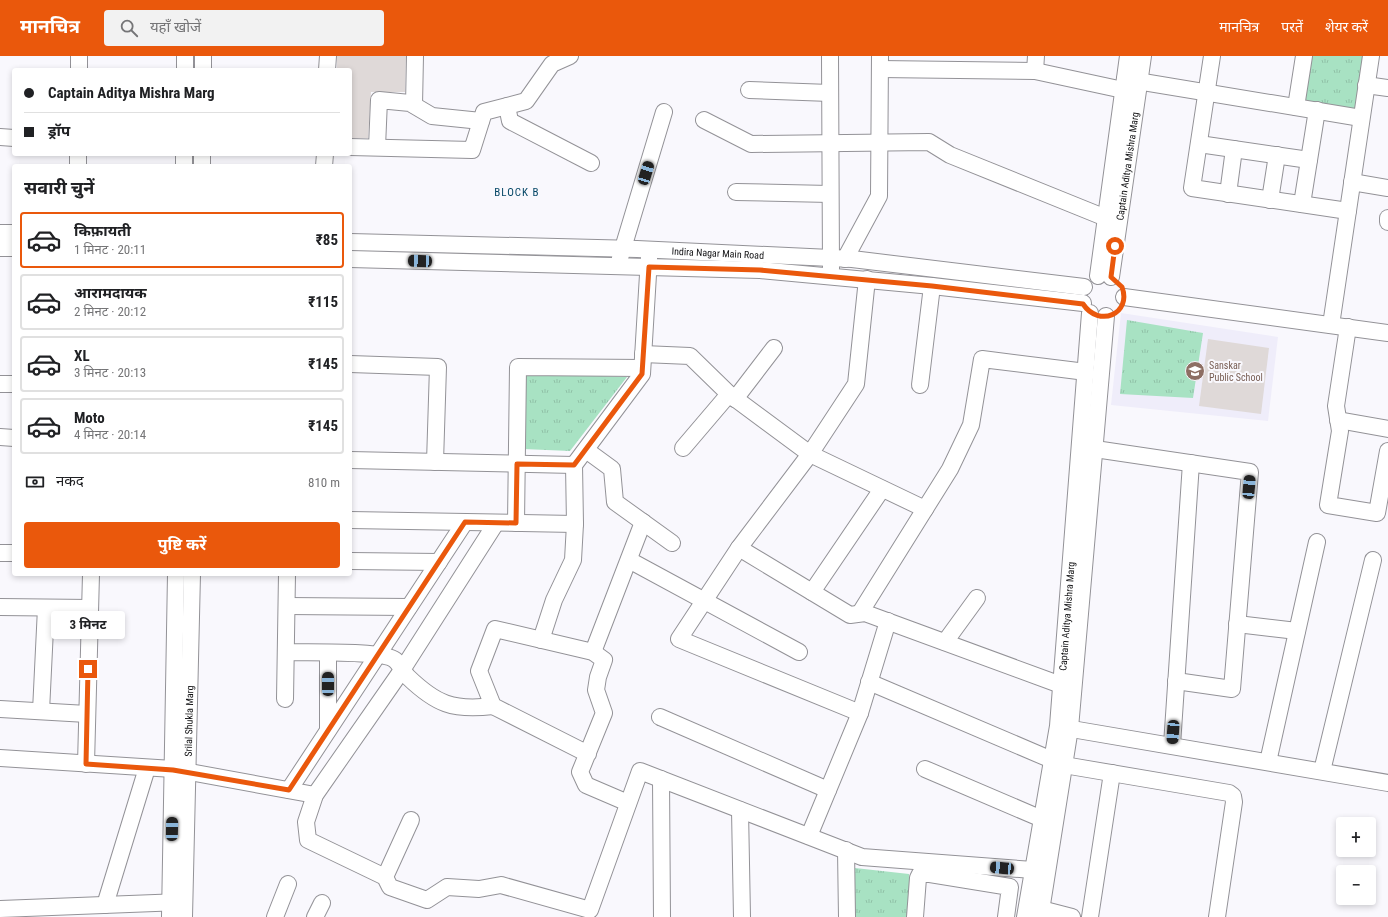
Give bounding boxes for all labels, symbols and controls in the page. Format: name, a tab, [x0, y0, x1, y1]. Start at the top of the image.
search box	[104, 10, 384, 46]
text: मानचित्र	[20, 15, 80, 38]
icon: search	[118, 17, 140, 39]
text: यहाँ खोजें	[150, 18, 201, 36]
text: मानचित्र	[1219, 19, 1259, 35]
text: परतें	[1281, 19, 1303, 35]
text: शेयर करें	[1325, 19, 1368, 35]
text: Captain Aditya Mishra Marg	[48, 84, 215, 102]
street label: Captain Aditya Mishra Marg	[1114, 111, 1141, 221]
text: ड्रॉप	[48, 122, 70, 140]
car	[637, 160, 655, 186]
text: सवारी चुनें	[24, 177, 94, 198]
district label: BLOCK B	[494, 186, 540, 199]
icon: car	[26, 222, 62, 258]
text: किफ़ायती	[74, 222, 131, 240]
text: ₹85	[316, 231, 338, 249]
route start	[1106, 237, 1124, 255]
text: 1 मिनट · 20:11	[74, 242, 146, 257]
street label: Indira Nagar Main Road	[671, 246, 764, 261]
car	[408, 255, 432, 267]
icon: car	[26, 284, 62, 320]
text: आरामदायक	[74, 284, 147, 302]
text: ₹115	[308, 293, 338, 311]
text: 2 मिनट · 20:12	[74, 304, 146, 319]
icon: car	[26, 346, 62, 382]
text: XL	[74, 347, 90, 365]
text: ₹145	[308, 355, 338, 373]
school or university icon: Sanskar Public School	[1184, 360, 1206, 382]
place label: Sanskar Public School	[1209, 360, 1263, 383]
text: 3 मिनट · 20:13	[74, 365, 146, 380]
icon: car	[26, 408, 62, 444]
text: Moto	[74, 409, 105, 427]
text: ₹145	[308, 417, 338, 435]
text: 4 मिनट · 20:14	[74, 427, 146, 442]
icon: cash	[24, 471, 46, 493]
text: नकद	[56, 472, 84, 490]
text: 810 m	[308, 475, 340, 490]
car	[1242, 475, 1256, 499]
button: पुष्टि करें	[24, 522, 340, 568]
street label: Captain Aditya Mishra Marg	[1057, 561, 1077, 671]
callout: 3 मिनट	[51, 611, 125, 639]
text: 3 मिनट	[70, 617, 106, 632]
route end	[79, 660, 97, 678]
car	[322, 672, 334, 696]
street label: Srilal Shukla Marg	[183, 685, 195, 757]
car	[1166, 720, 1180, 744]
car	[166, 817, 178, 841]
map controls	[1336, 817, 1376, 905]
button: +	[1336, 817, 1376, 857]
car	[990, 861, 1014, 875]
button: −	[1336, 865, 1376, 905]

